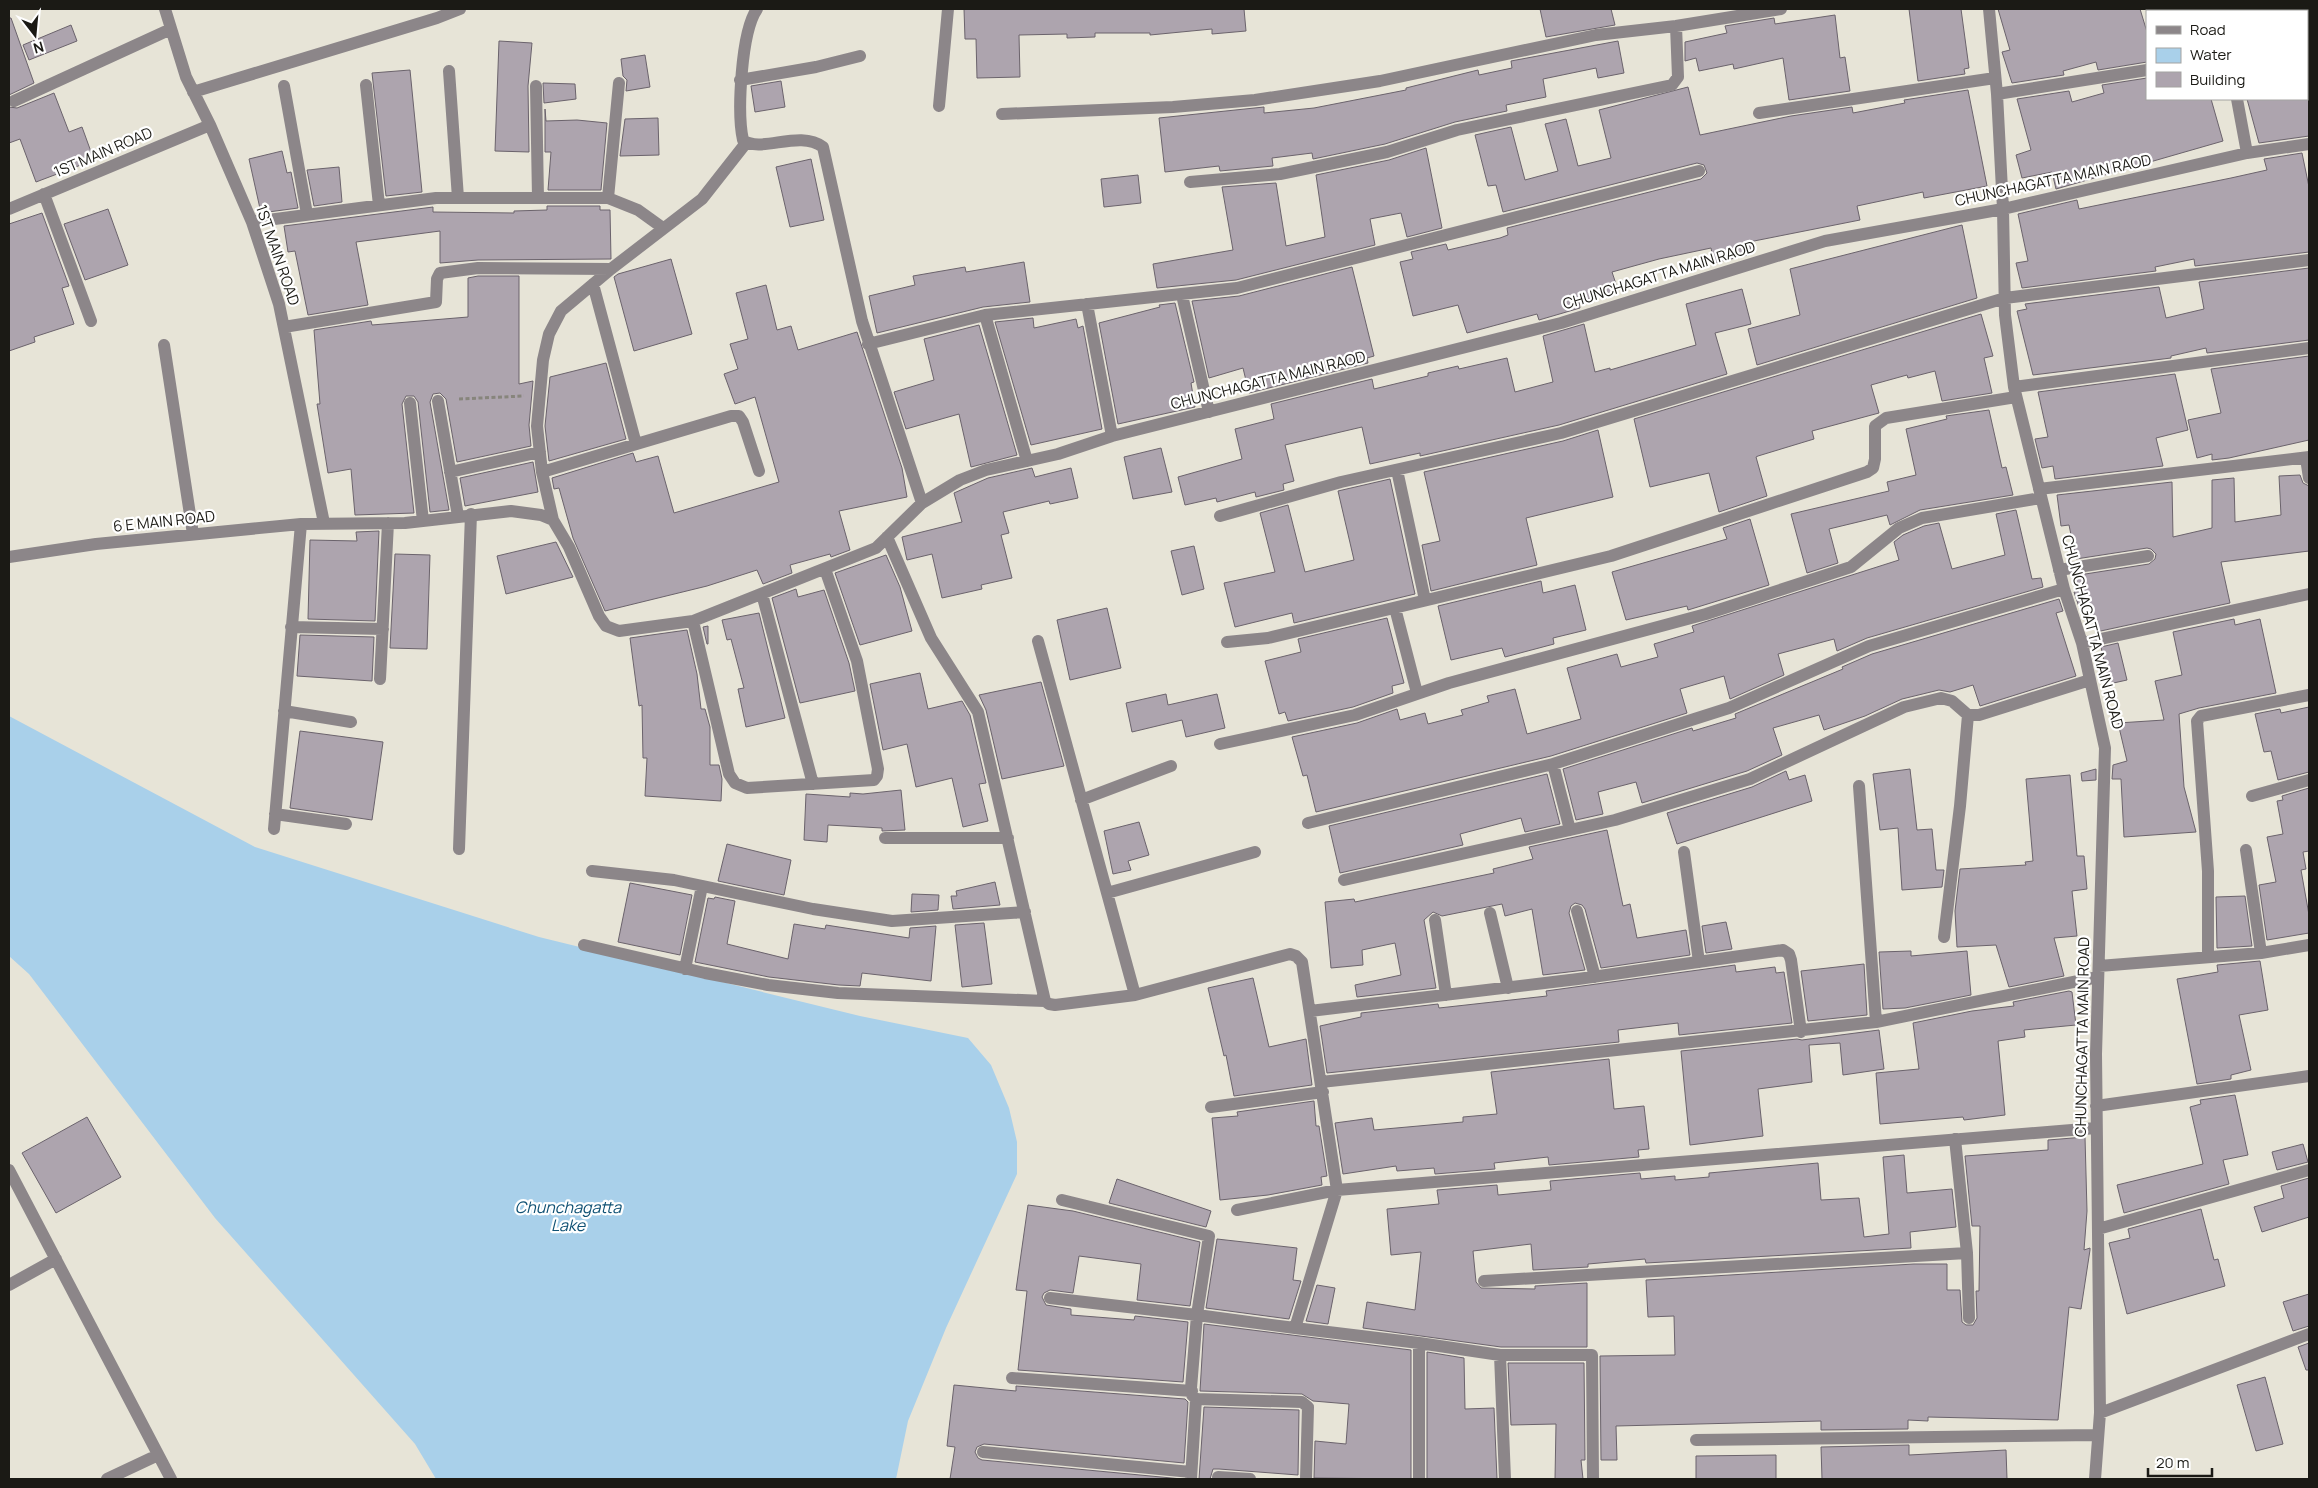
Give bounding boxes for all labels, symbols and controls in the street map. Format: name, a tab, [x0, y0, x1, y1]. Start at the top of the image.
north arrow	[10, 10, 60, 60]
legend	[2146, 10, 2308, 100]
text: Road	[2190, 19, 2226, 40]
text: N	[31, 37, 46, 58]
text: Water	[2190, 44, 2232, 65]
text: Building	[2190, 69, 2245, 90]
street label: 1ST MAIN ROAD	[51, 122, 155, 182]
street label: CHUNCHAGATTA MAIN RAOD	[1953, 149, 2153, 211]
street label: 1ST MAIN ROAD	[251, 202, 305, 308]
street label: CHUNCHAGATTA MAIN RAOD	[1560, 236, 1758, 314]
street label: CHUNCHAGATTA MAIN RAOD	[1168, 346, 1368, 414]
street label: 6 E MAIN ROAD	[112, 505, 216, 537]
street label: CHUNCHAGATTA MAIN ROAD	[2057, 533, 2129, 731]
street label: CHUNCHAGATTA MAIN ROAD	[2070, 937, 2094, 1137]
water label: Chunchagatta Lake	[515, 1196, 622, 1236]
scale bar	[2148, 1446, 2212, 1478]
text: 20 m	[2156, 1452, 2189, 1473]

